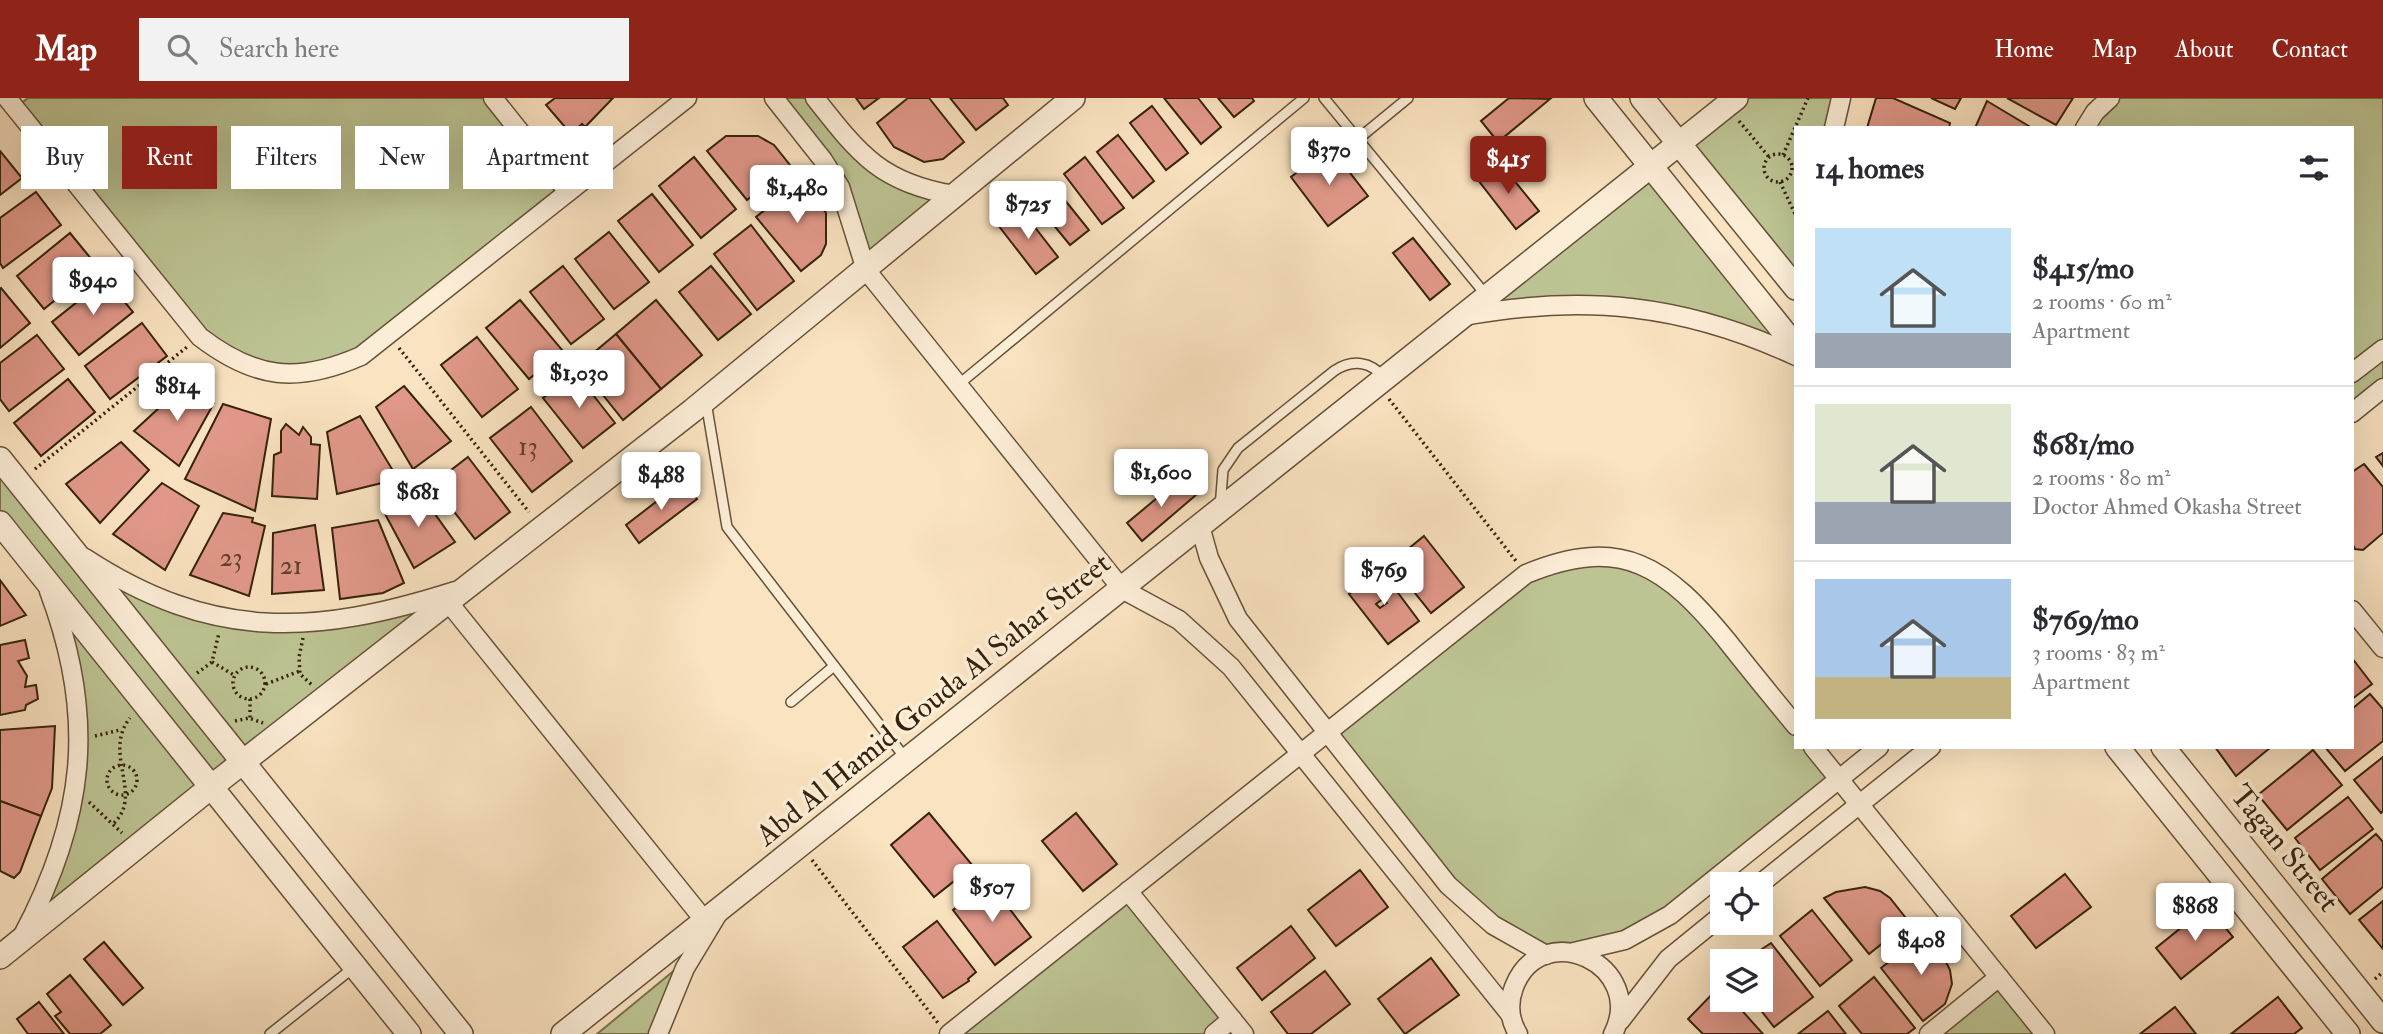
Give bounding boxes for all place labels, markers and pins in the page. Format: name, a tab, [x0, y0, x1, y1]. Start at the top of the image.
pin: $370	[1288, 127, 1370, 187]
pin: $415	[1467, 136, 1549, 196]
pin: $1,480	[740, 166, 854, 225]
pin: $725	[987, 181, 1069, 241]
pin: $940	[52, 258, 134, 317]
pin: $1,030	[522, 350, 636, 410]
pin: $814	[136, 364, 218, 423]
pin: $1,600	[1104, 450, 1218, 509]
pin: $488	[620, 452, 702, 512]
pin: $681	[377, 470, 459, 529]
pin: $769	[1343, 547, 1425, 607]
pin: $507	[951, 864, 1033, 924]
pin: $868	[2154, 884, 2236, 943]
pin: $408	[1880, 918, 1962, 977]

